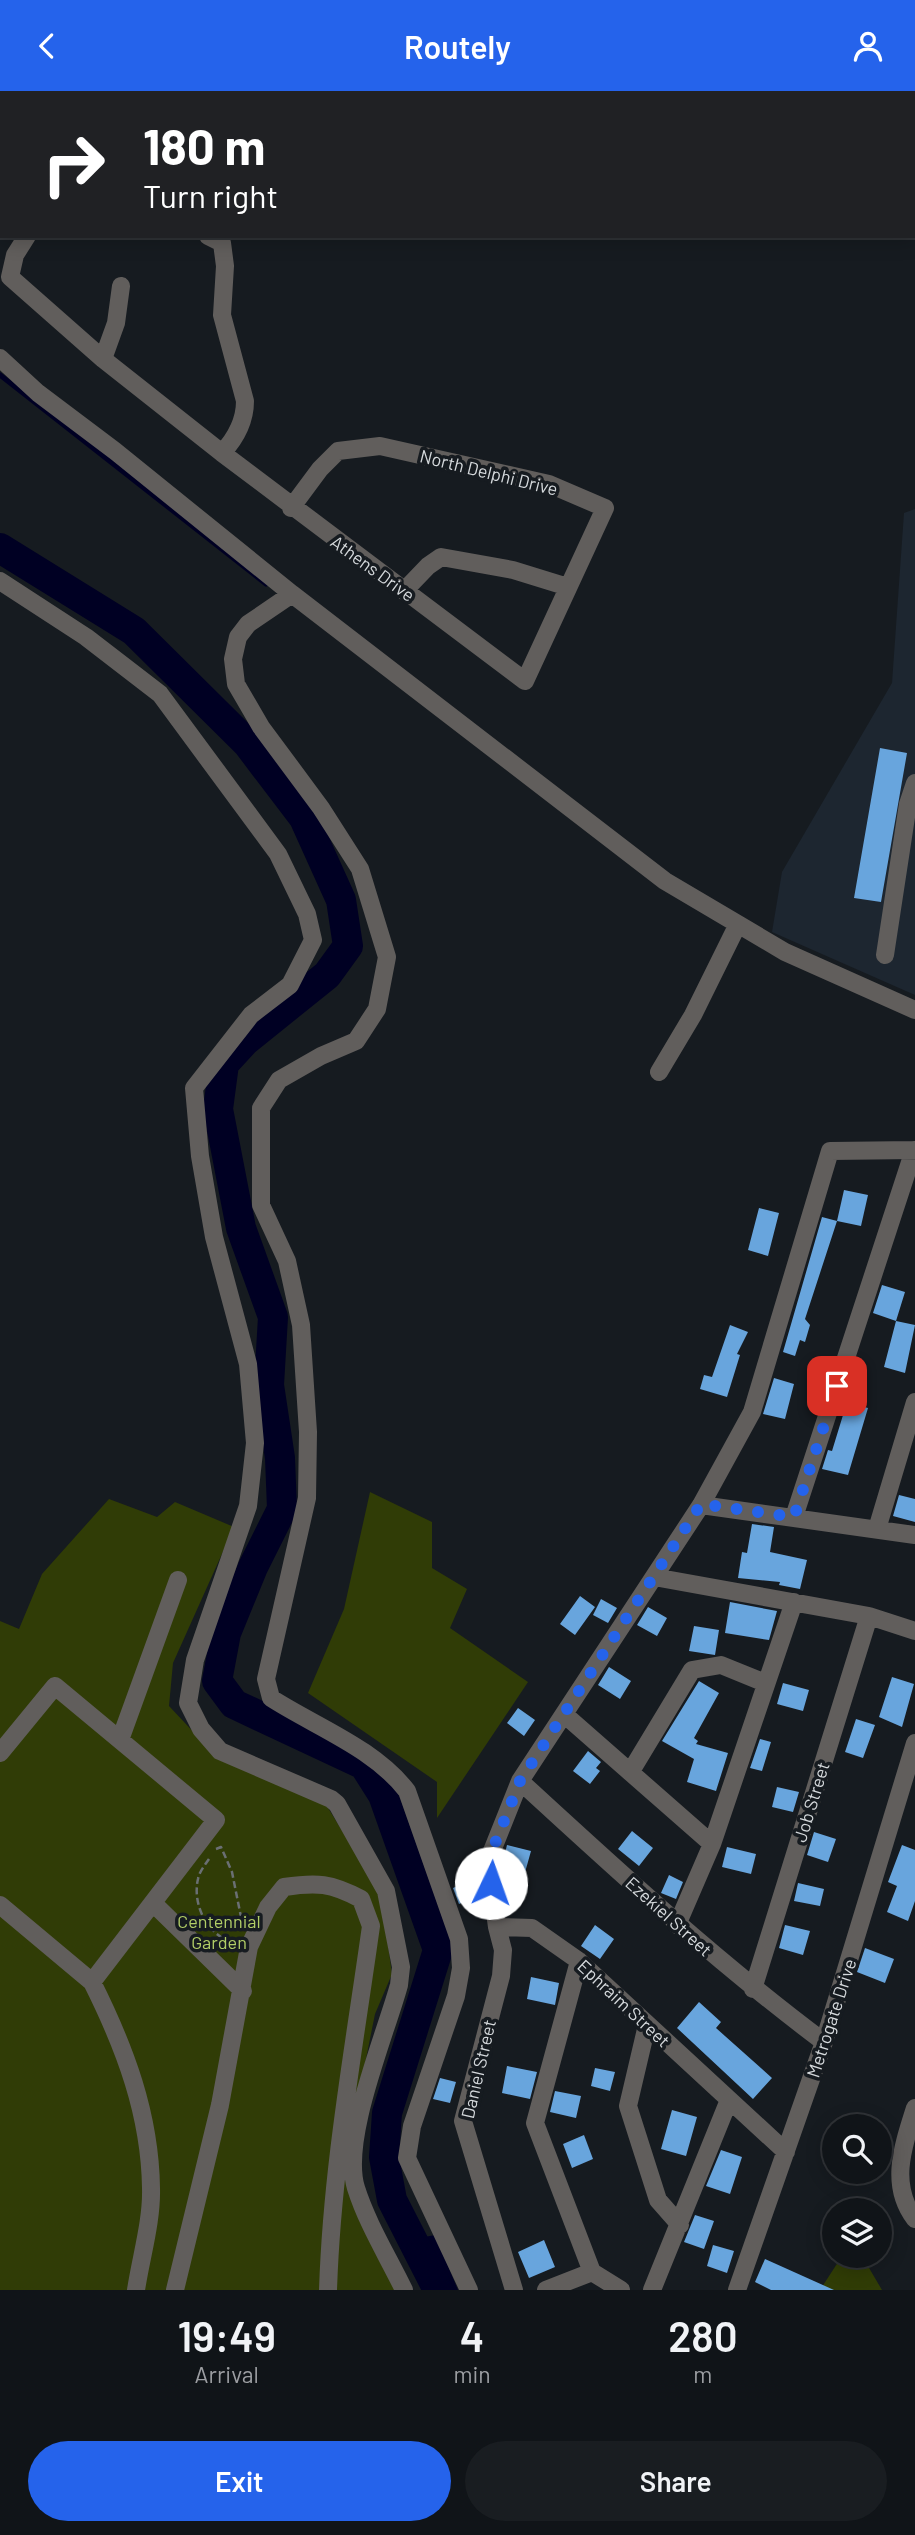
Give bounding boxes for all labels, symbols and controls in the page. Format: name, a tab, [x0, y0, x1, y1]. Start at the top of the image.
icon: back	[28, 27, 66, 65]
text: Routely	[404, 27, 511, 65]
icon: person	[849, 27, 887, 65]
text: 180 m	[143, 116, 266, 175]
icon: right	[28, 119, 119, 210]
text: Turn right	[143, 176, 278, 214]
street label: North Delphi Drive	[418, 444, 560, 500]
street label: Athens Drive	[327, 530, 419, 606]
pin	[807, 1356, 867, 1416]
icon: arrive	[818, 1367, 856, 1405]
street label: Job Street	[788, 1759, 834, 1845]
position arrow	[454, 1846, 528, 1920]
street label: Ezekiel Street	[621, 1871, 717, 1961]
park label: Centennial Garden	[177, 1910, 261, 1953]
street label: Ephraim Street	[573, 1955, 675, 2051]
street label: Metrogate Drive	[801, 1956, 861, 2080]
street label: Daniel Street	[456, 2017, 500, 2121]
map controls	[822, 2114, 892, 2268]
button: search	[822, 2114, 892, 2184]
button: layers	[822, 2198, 892, 2268]
text: 19:49	[177, 2310, 276, 2360]
text: 4	[460, 2310, 484, 2360]
text: 280	[668, 2310, 738, 2360]
text: Arrival	[195, 2360, 259, 2388]
text: min	[453, 2360, 491, 2388]
text: m	[693, 2360, 712, 2388]
button: Exit	[28, 2441, 451, 2521]
button: Share	[465, 2441, 887, 2521]

